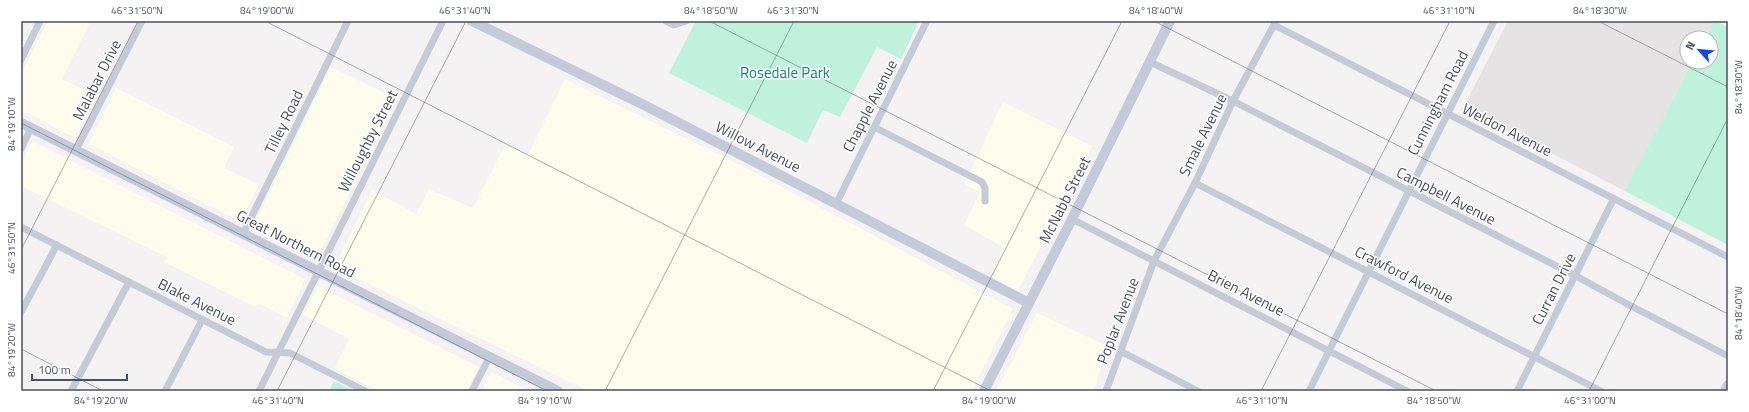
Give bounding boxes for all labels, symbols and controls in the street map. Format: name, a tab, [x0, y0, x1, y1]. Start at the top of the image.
text: 46°31'50"N	[111, 3, 163, 18]
text: 84°19'00"W	[240, 3, 294, 18]
text: 46°31'40"N	[439, 3, 491, 18]
text: 84°18'50"W	[684, 3, 738, 18]
text: 46°31'30"N	[767, 3, 819, 18]
text: 84°18'40"W	[1129, 3, 1183, 18]
text: 46°31'10"N	[1423, 3, 1475, 18]
text: 84°18'30"W	[1573, 3, 1627, 18]
north arrow	[1679, 30, 1719, 70]
street label: Malabar Drive	[66, 35, 127, 124]
text: N	[1681, 38, 1699, 52]
street label: Cunningham Road	[1401, 46, 1474, 159]
street label: Chapple Avenue	[836, 56, 903, 156]
text: 84°18'30"W	[1731, 60, 1746, 114]
park label: Rosedale Park	[740, 61, 830, 84]
street label: Willoughby Street	[332, 85, 404, 196]
street label: Tilley Road	[258, 86, 309, 158]
street label: Smale Avenue	[1173, 90, 1232, 180]
text: 84°19'10"W	[4, 97, 19, 151]
street label: Weldon Avenue	[1458, 97, 1556, 162]
street label: Willow Avenue	[712, 115, 805, 178]
street label: McNabb Street	[1033, 152, 1097, 247]
street label: Campbell Avenue	[1393, 161, 1500, 230]
street label: Great Northern Road	[233, 204, 360, 284]
text: 46°31'50"N	[4, 222, 19, 274]
street label: Crawford Avenue	[1351, 240, 1458, 309]
street label: Curran Drive	[1526, 249, 1582, 329]
street label: Brien Avenue	[1204, 263, 1289, 322]
street label: Blake Avenue	[154, 272, 240, 331]
street label: Poplar Avenue	[1090, 274, 1145, 367]
text: 84°18'40"W	[1731, 286, 1746, 340]
text: 84°19'20"W	[4, 323, 19, 377]
scale bar	[32, 356, 127, 382]
text: 100 m	[38, 360, 71, 379]
text: 84°19'20"W	[74, 393, 128, 408]
text: 46°31'40"N	[252, 393, 304, 408]
text: 84°19'10"W	[518, 393, 572, 408]
text: 84°19'00"W	[962, 393, 1016, 408]
text: 46°31'10"N	[1236, 393, 1288, 408]
text: 84°18'50"W	[1407, 393, 1461, 408]
text: 46°31'00"N	[1564, 393, 1616, 408]

